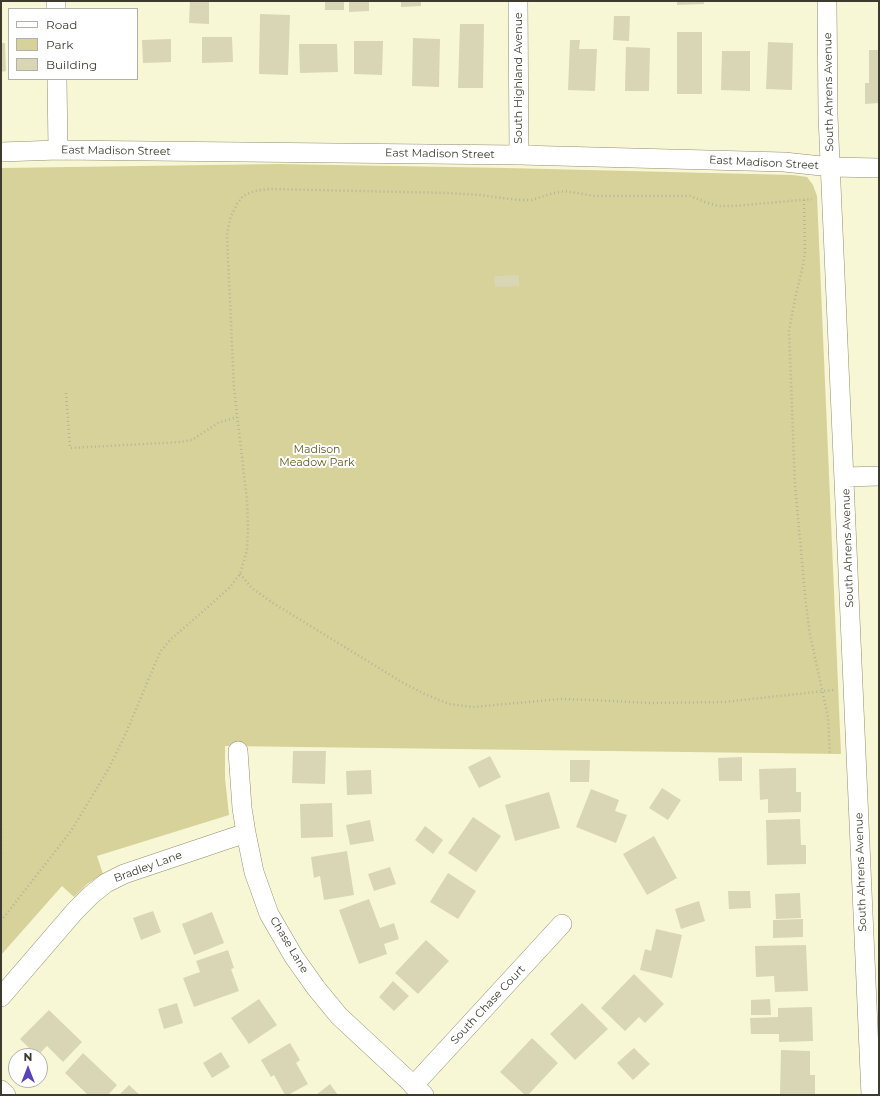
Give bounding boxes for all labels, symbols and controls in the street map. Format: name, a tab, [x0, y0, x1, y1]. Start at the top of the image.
legend	[8, 8, 138, 80]
street label: South Highland Avenue	[512, 12, 526, 144]
text: Road	[46, 17, 77, 32]
street label: South Ahrens Avenue	[821, 32, 837, 152]
text: Park	[46, 37, 73, 52]
text: Building	[46, 57, 97, 72]
street label: East Madison Street	[61, 143, 171, 159]
street label: East Madison Street	[385, 146, 495, 162]
street label: East Madison Street	[709, 154, 819, 172]
park label: Madison Meadow Park	[279, 443, 355, 469]
street label: South Ahrens Avenue	[839, 488, 857, 608]
street label: South Ahrens Avenue	[852, 812, 870, 932]
street label: Bradley Lane	[112, 849, 184, 885]
street label: Chase Lane	[267, 914, 311, 976]
street label: South Chase Court	[448, 963, 528, 1047]
north arrow	[8, 1048, 48, 1088]
text: N	[24, 1050, 32, 1064]

